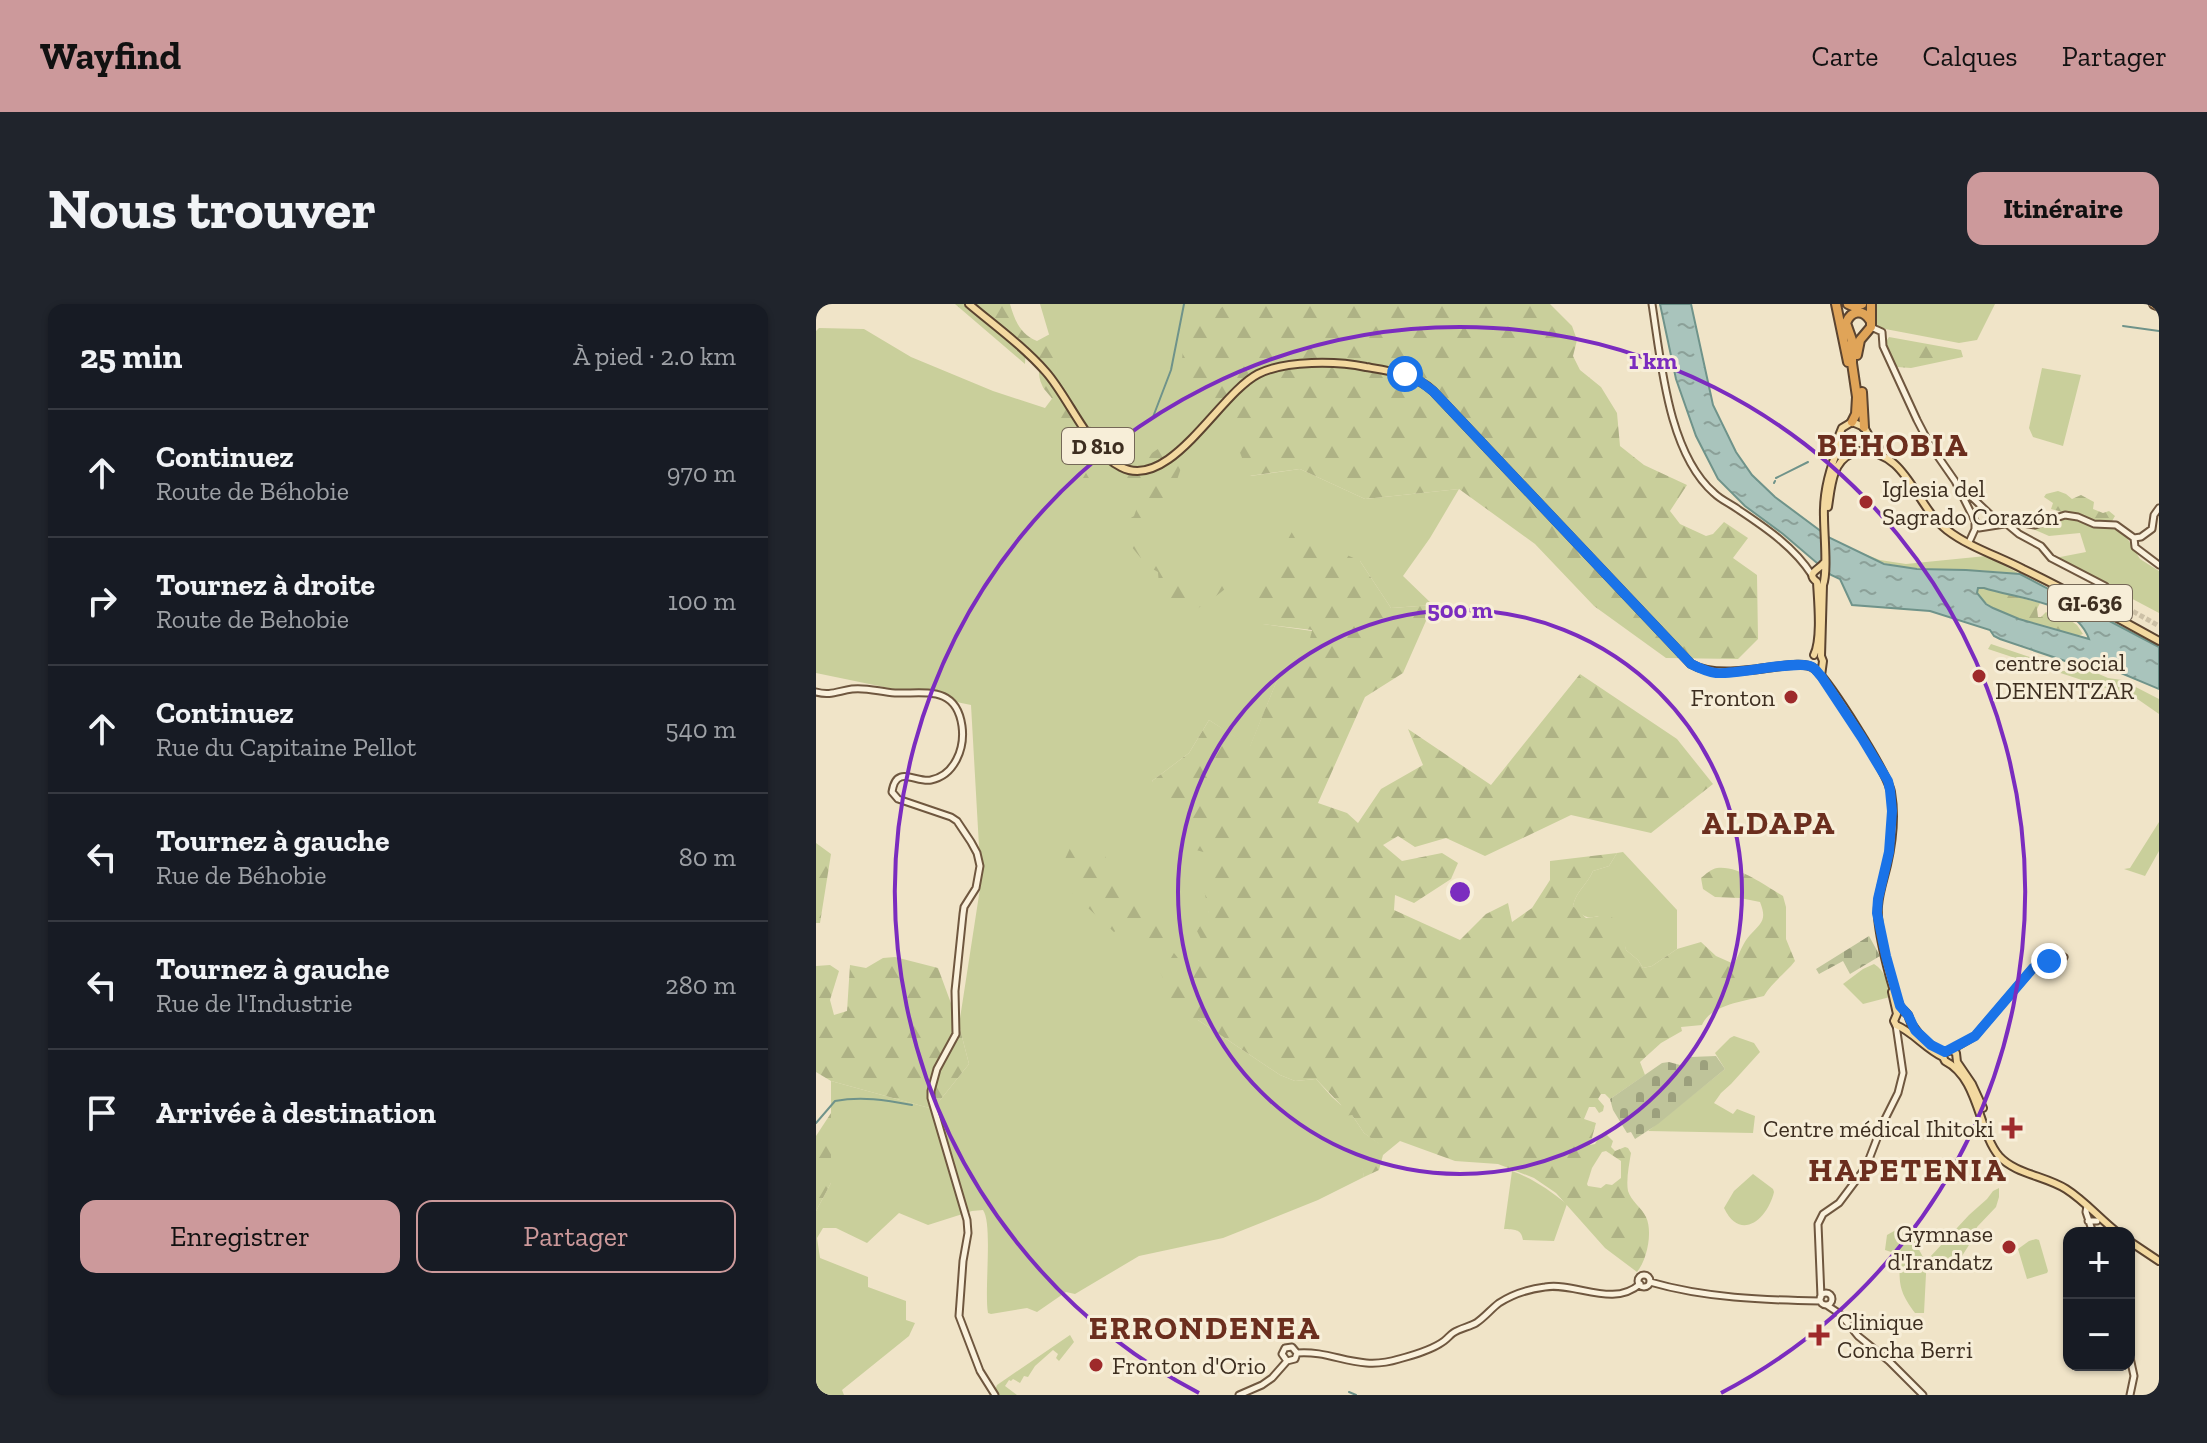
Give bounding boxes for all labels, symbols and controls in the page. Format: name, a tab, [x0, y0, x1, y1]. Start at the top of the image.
text: Wayfind	[40, 33, 181, 79]
text: Carte	[1812, 40, 1878, 73]
text: Calques	[1922, 40, 2018, 73]
text: Partager	[2062, 40, 2167, 73]
button: Itinéraire	[1967, 172, 2159, 245]
text: Nous trouver	[48, 175, 376, 242]
text: 25 min	[80, 336, 182, 377]
text: À pied · 2.0 km	[573, 340, 736, 372]
text: 1 km	[1629, 346, 1677, 375]
route start	[1387, 356, 1423, 392]
district label: BEHOBIA	[1817, 426, 1969, 464]
road number: D 810	[1062, 428, 1134, 464]
text: Continuez	[156, 439, 294, 475]
icon: ahead	[80, 451, 124, 495]
text: 970 m	[667, 457, 736, 489]
place label: Iglesia del Sagrado Corazón	[1882, 474, 2059, 531]
text: Route de Béhobie	[156, 475, 349, 507]
marker: Iglesia del Sagrado Corazón	[1857, 493, 1875, 511]
text: Tournez à droite	[156, 567, 375, 603]
icon: right	[80, 579, 124, 623]
text: 100 m	[668, 585, 736, 617]
road number: GI-636	[2048, 585, 2132, 621]
text: 500 m	[1427, 595, 1493, 624]
text: Route de Behobie	[156, 603, 349, 635]
place label: centre social DENENTZAR	[1995, 648, 2135, 705]
marker: centre social DENENTZAR	[1970, 667, 1988, 685]
place label: Fronton	[1690, 683, 1775, 712]
marker: Fronton	[1782, 688, 1800, 706]
text: Continuez	[156, 695, 294, 731]
icon: ahead	[80, 707, 124, 751]
text: 540 m	[665, 713, 736, 745]
text: Rue du Capitaine Pellot	[156, 731, 416, 763]
district label: ALDAPA	[1702, 804, 1836, 842]
text: Tournez à gauche	[156, 823, 390, 859]
icon: left	[80, 835, 124, 879]
text: 80 m	[679, 841, 736, 873]
text: Rue de Béhobie	[156, 859, 326, 891]
centre of rings	[1446, 878, 1474, 906]
route end	[2031, 943, 2067, 979]
text: Tournez à gauche	[156, 951, 390, 987]
icon: left	[80, 963, 124, 1007]
text: 280 m	[665, 969, 736, 1001]
text: Rue de l'Industrie	[156, 987, 352, 1019]
icon: arrive	[80, 1091, 124, 1135]
text: Arrivée à destination	[156, 1095, 436, 1131]
place label: Centre médical Ihitoki	[1763, 1114, 1994, 1143]
marker: Centre médical Ihitoki	[2001, 1117, 2023, 1139]
district label: HAPETENIA	[1808, 1151, 2008, 1189]
button: Enregistrer	[80, 1200, 400, 1273]
button: Partager	[416, 1200, 736, 1273]
place label: Gymnase d'Irandatz	[1887, 1219, 1993, 1276]
map controls	[2063, 1227, 2135, 1371]
button: +	[2063, 1227, 2135, 1299]
marker: Gymnase d'Irandatz	[2000, 1238, 2018, 1256]
button: −	[2063, 1299, 2135, 1371]
place label: Clinique Concha Berri	[1837, 1307, 1973, 1364]
district label: ERRONDENEA	[1089, 1309, 1321, 1347]
marker: Clinique Concha Berri	[1808, 1324, 1830, 1346]
place label: Fronton d'Orio	[1112, 1351, 1266, 1380]
marker: Fronton d'Orio	[1087, 1356, 1105, 1374]

